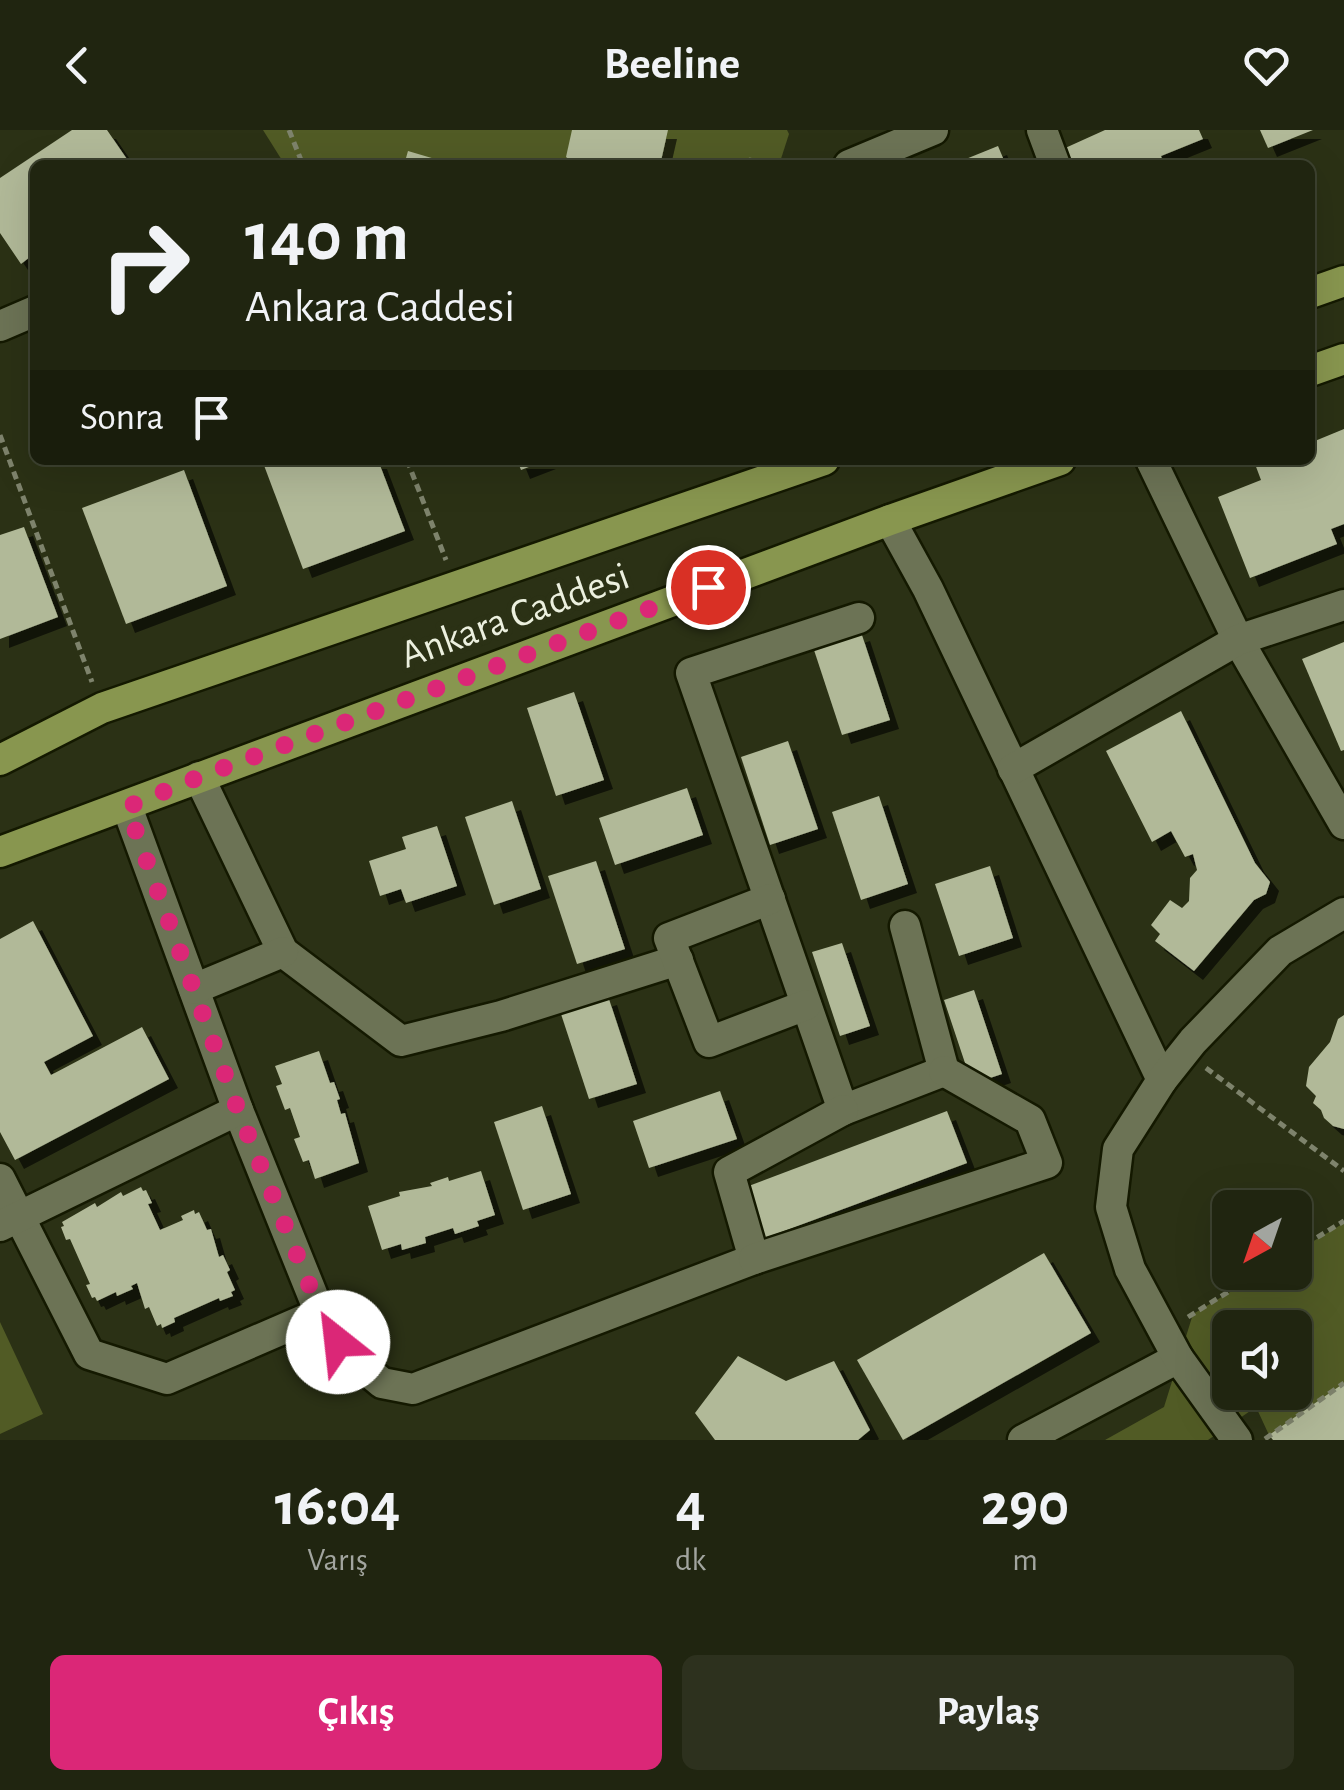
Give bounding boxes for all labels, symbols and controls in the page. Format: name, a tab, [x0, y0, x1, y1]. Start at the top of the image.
icon: back	[50, 38, 105, 93]
icon: heart	[1239, 38, 1294, 93]
text: Beeline	[604, 42, 740, 87]
icon: right	[80, 200, 210, 330]
text: 140 m	[245, 203, 409, 273]
text: Ankara Caddesi	[245, 285, 515, 330]
icon: arrive	[184, 390, 239, 445]
text: Sonra	[80, 399, 164, 437]
pin	[666, 545, 751, 630]
street label: Ankara Caddesi	[395, 556, 635, 676]
icon: arrive	[681, 560, 736, 615]
north arrow	[1212, 1190, 1312, 1290]
map controls	[1212, 1190, 1312, 1410]
position arrow	[286, 1290, 390, 1394]
button: sound	[1212, 1310, 1312, 1410]
text: 16:04	[275, 1476, 400, 1536]
text: 4	[676, 1476, 706, 1536]
text: 290	[981, 1476, 1069, 1536]
text: Varış	[307, 1544, 368, 1576]
text: dk	[675, 1544, 706, 1576]
text: m	[1012, 1544, 1038, 1576]
button: Çıkış	[50, 1655, 662, 1770]
button: Paylaş	[682, 1655, 1294, 1770]

